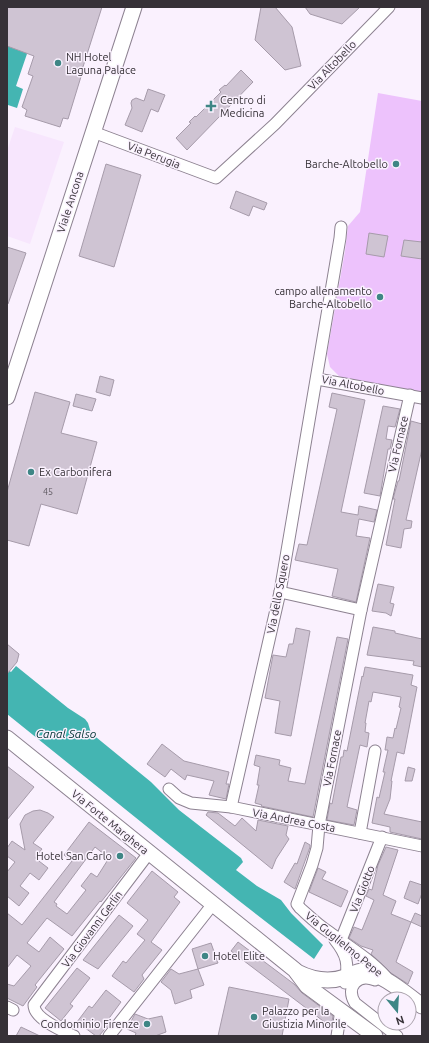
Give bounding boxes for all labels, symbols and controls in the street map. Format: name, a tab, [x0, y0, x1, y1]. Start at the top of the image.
street label: Via Altobello	[306, 38, 358, 92]
place label: NH Hotel Laguna Palace	[66, 51, 136, 76]
marker: NH Hotel Laguna Palace	[53, 58, 63, 68]
place label: Centro di Medicina	[220, 94, 266, 119]
marker: Centro di Medicina	[205, 100, 217, 112]
street label: Via Perugia	[126, 139, 182, 171]
place label: Barche-Altobello	[305, 158, 388, 170]
marker: Barche-Altobello	[391, 159, 401, 169]
street label: Viale Ancona	[54, 170, 86, 234]
place label: campo allenamento Barche-Altobello	[274, 285, 372, 310]
marker: campo allenamento Barche-Altobello	[375, 292, 385, 302]
street label: Via Altobello	[321, 373, 385, 397]
street label: Via Fornace	[386, 415, 410, 473]
place label: Ex Carbonifera	[39, 466, 112, 478]
marker: Ex Carbonifera	[26, 467, 36, 477]
house number: 45	[43, 487, 53, 497]
street label: Via dello Squero	[264, 553, 292, 635]
water label: Canal Salso	[36, 727, 97, 740]
street label: Via Fornace	[321, 729, 343, 787]
street label: Via Forte Marghera	[69, 787, 151, 857]
street label: Via Andrea Costa	[251, 806, 337, 834]
place label: Hotel San Carlo	[36, 850, 112, 862]
marker: Hotel San Carlo	[115, 851, 125, 861]
street label: Via Giotto	[347, 864, 377, 914]
street label: Via Giovanni Gerlin	[59, 888, 125, 970]
street label: Via Guglielmo Pepe	[303, 909, 385, 979]
place label: Hotel Elite	[213, 950, 265, 962]
marker: Hotel Elite	[200, 951, 210, 961]
north arrow	[377, 991, 417, 1031]
place label: Palazzo per la Giustizia Minorile	[262, 1005, 347, 1030]
marker: Palazzo per la Giustizia Minorile	[249, 1012, 259, 1022]
text: N	[394, 1014, 406, 1027]
place label: Condominio Firenze	[41, 1018, 139, 1030]
marker: Condominio Firenze	[142, 1019, 152, 1029]

